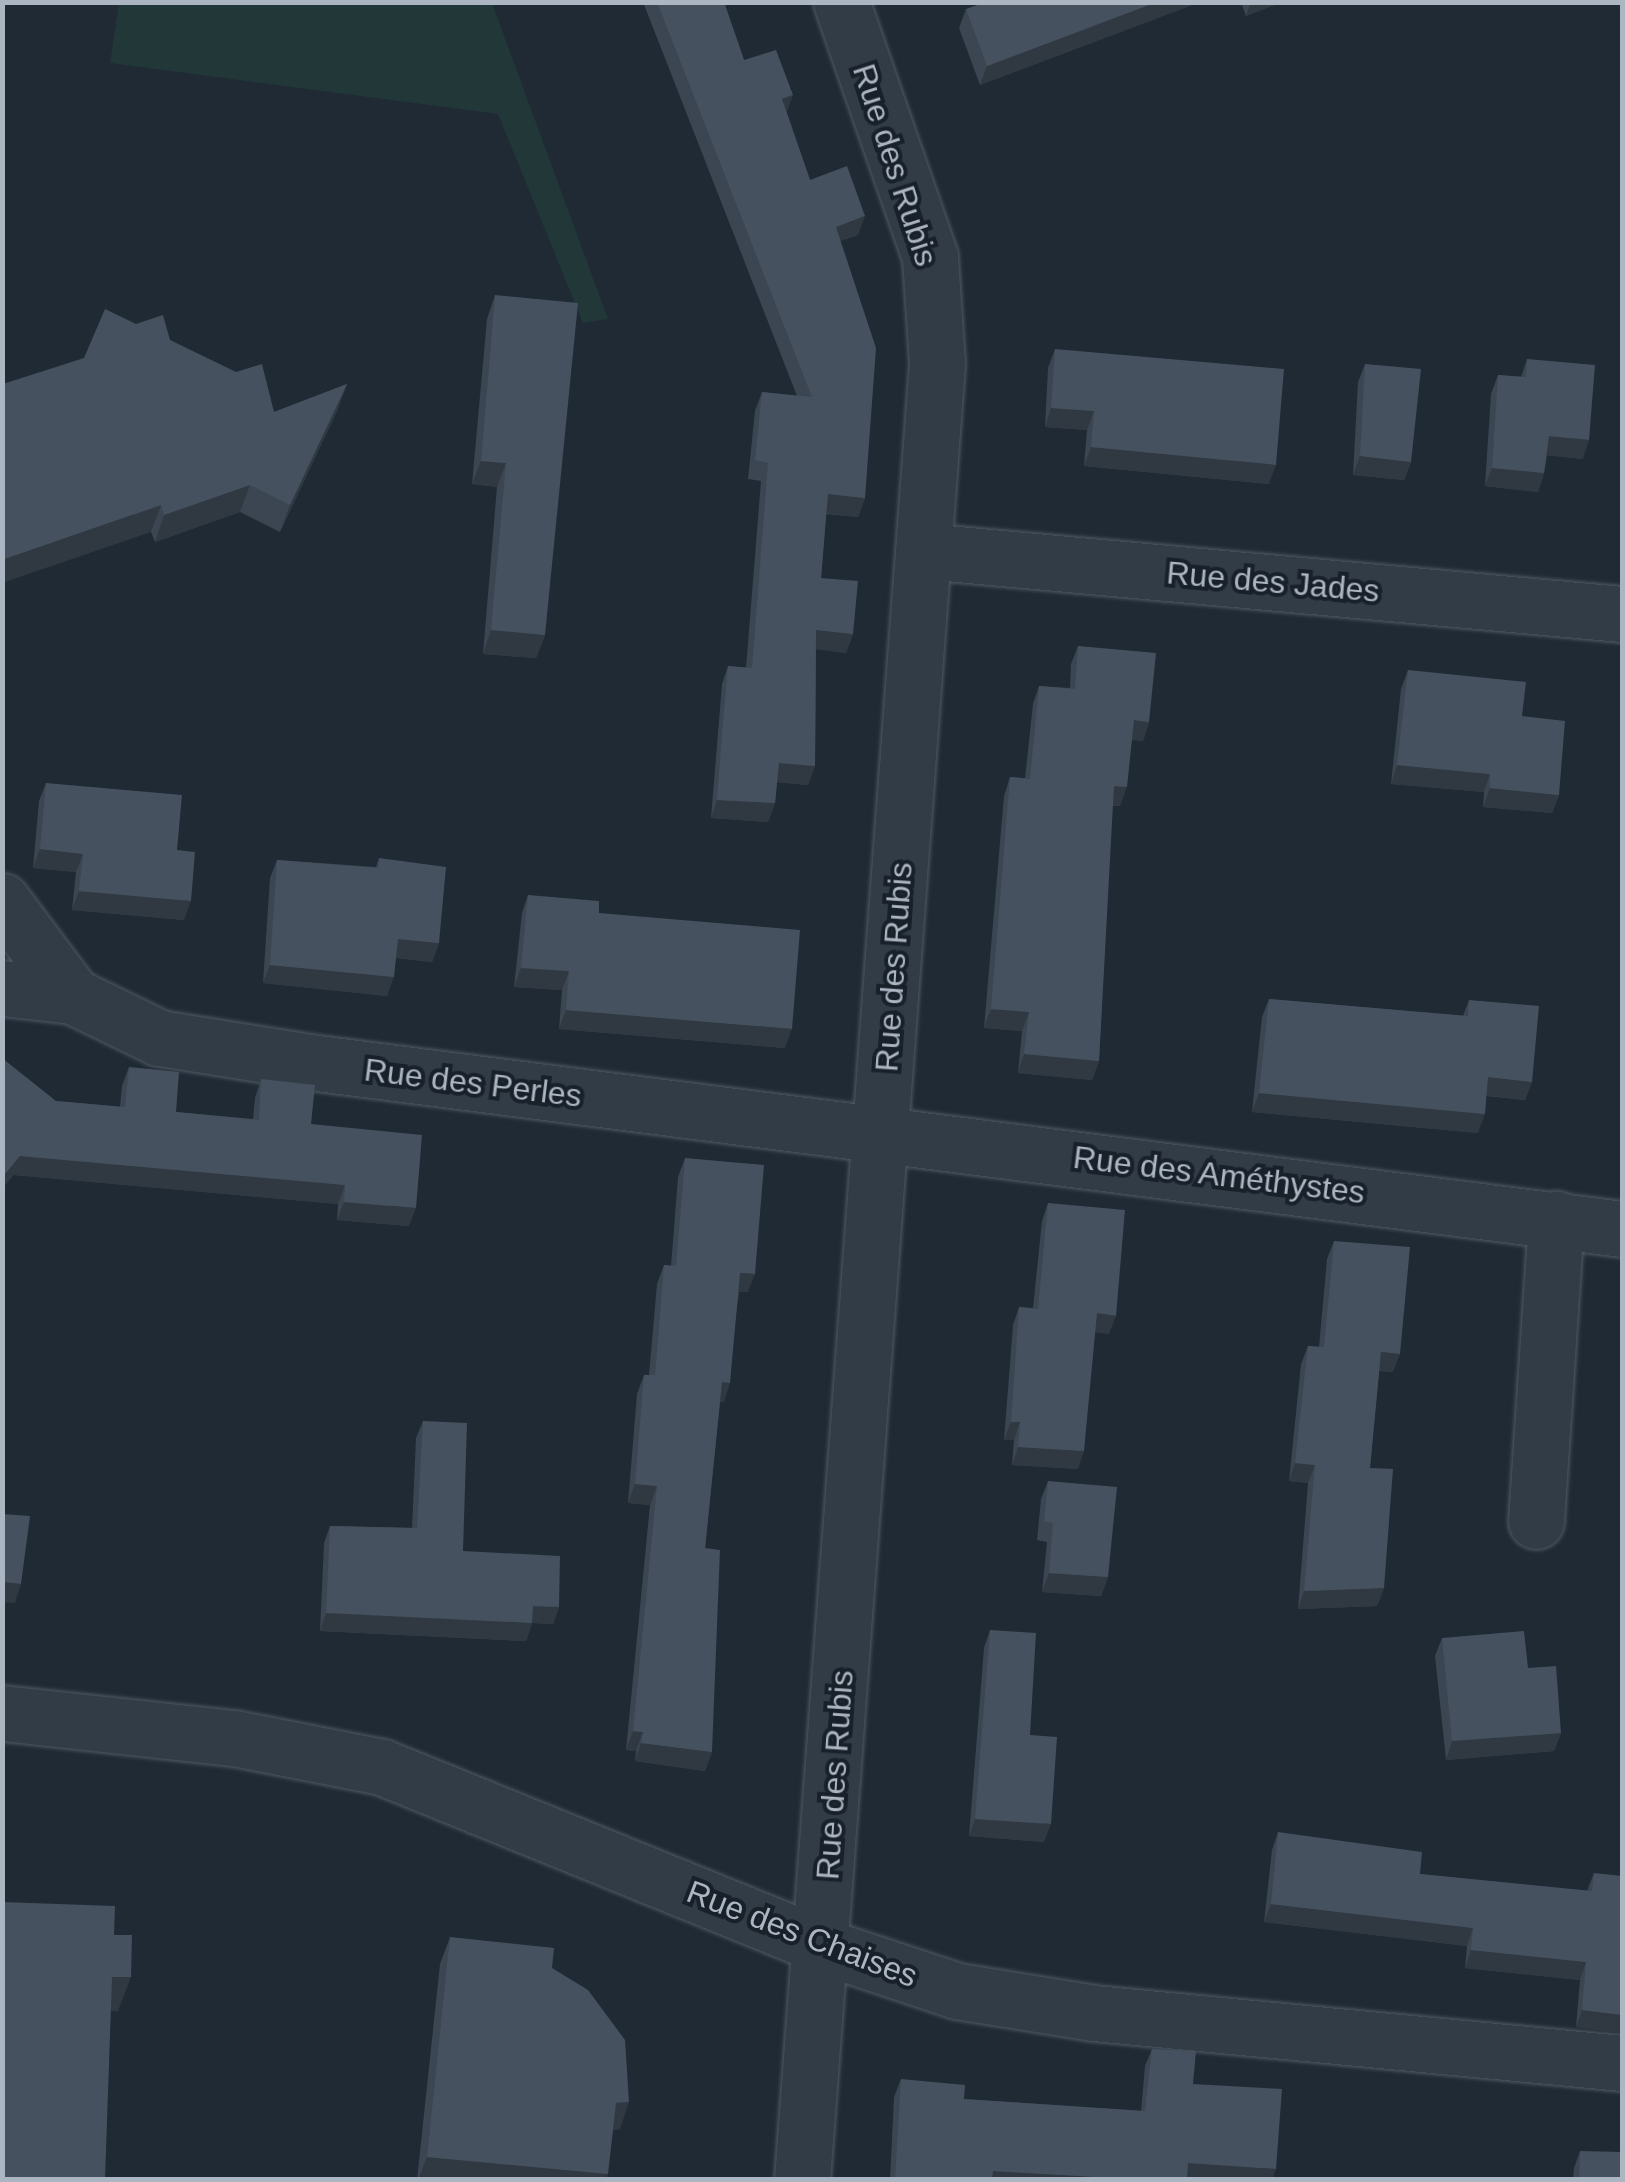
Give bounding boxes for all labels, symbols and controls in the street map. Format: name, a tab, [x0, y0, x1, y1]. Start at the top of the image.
street label: Rue des Rubis	[844, 59, 946, 271]
street label: Rue des Jades	[1165, 554, 1381, 610]
street label: Rue des Rubis	[868, 861, 920, 1073]
street label: Rue des Perles	[362, 1051, 584, 1115]
street label: Rue des Améthystes	[1070, 1138, 1368, 1212]
street label: Rue des Rubis	[809, 1669, 861, 1881]
street label: Rue des Chaises	[681, 1872, 923, 1996]

